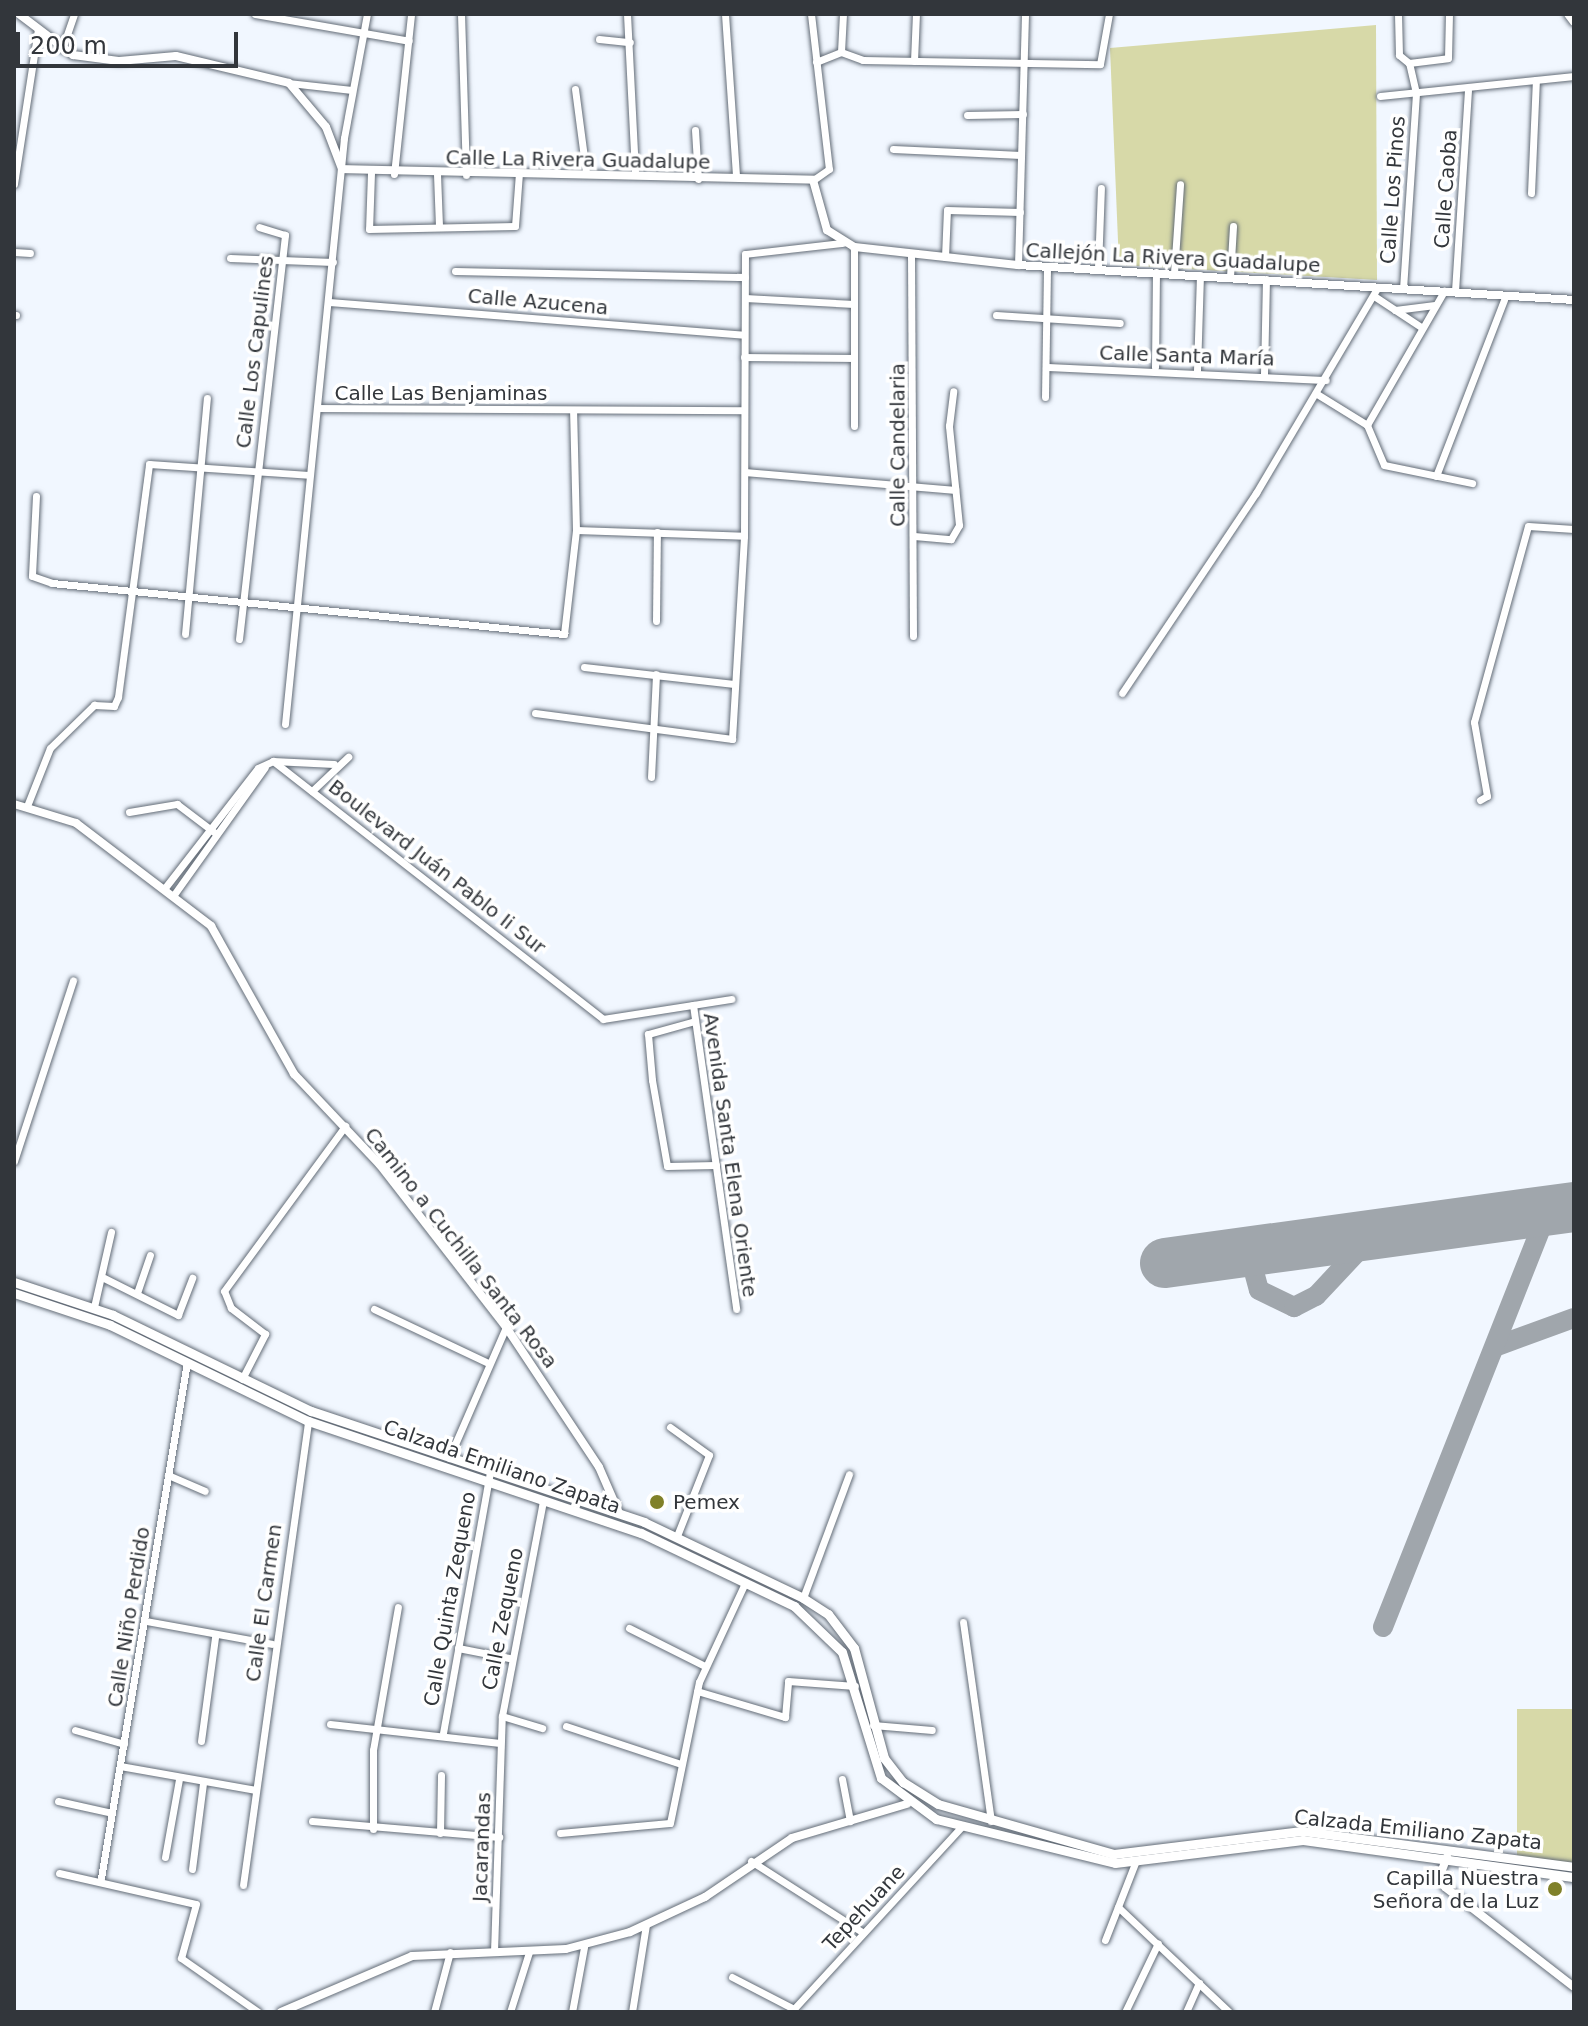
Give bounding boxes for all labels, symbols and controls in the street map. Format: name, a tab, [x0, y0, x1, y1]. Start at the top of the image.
scale bar	[20, 16, 242, 66]
text: 200 m	[30, 32, 107, 60]
street label: Calle Los Pinos	[1376, 115, 1410, 265]
street label: Calle Caoba	[1430, 129, 1462, 249]
street label: Calle La Rivera Guadalupe	[445, 146, 711, 174]
street label: Callejón La Rivera Guadalupe	[1025, 238, 1321, 278]
street label: Calle Los Capulines	[231, 254, 279, 450]
street label: Calle Azucena	[467, 284, 609, 320]
street label: Calle Santa María	[1099, 341, 1275, 371]
street label: Calle Candelaria	[886, 363, 910, 527]
street label: Calle Las Benjaminas	[334, 381, 548, 405]
street label: Boulevard Juán Pablo Ii Sur	[324, 775, 550, 959]
street label: Avenida Santa Elena Oriente	[698, 1011, 762, 1299]
street label: Camino a Cuchilla Santa Rosa	[360, 1123, 562, 1373]
street label: Calzada Emiliano Zapata	[380, 1415, 624, 1519]
street label: Calle Quinta Zequeno	[419, 1490, 481, 1708]
place label: Pemex	[673, 1490, 740, 1514]
marker: Pemex	[648, 1493, 666, 1511]
street label: Calle El Carmen	[241, 1523, 287, 1683]
street label: Calle Niño Perdido	[103, 1525, 155, 1709]
street label: Calle Zequeno	[477, 1546, 529, 1692]
street label: Jacarandas	[468, 1792, 496, 1902]
street label: Calzada Emiliano Zapata	[1293, 1805, 1543, 1855]
street label: Tepehuane	[818, 1860, 910, 1956]
place label: Capilla Nuestra Señora de la Luz	[1373, 1866, 1539, 1913]
marker: Capilla Nuestra Señora de la Luz	[1546, 1880, 1564, 1898]

